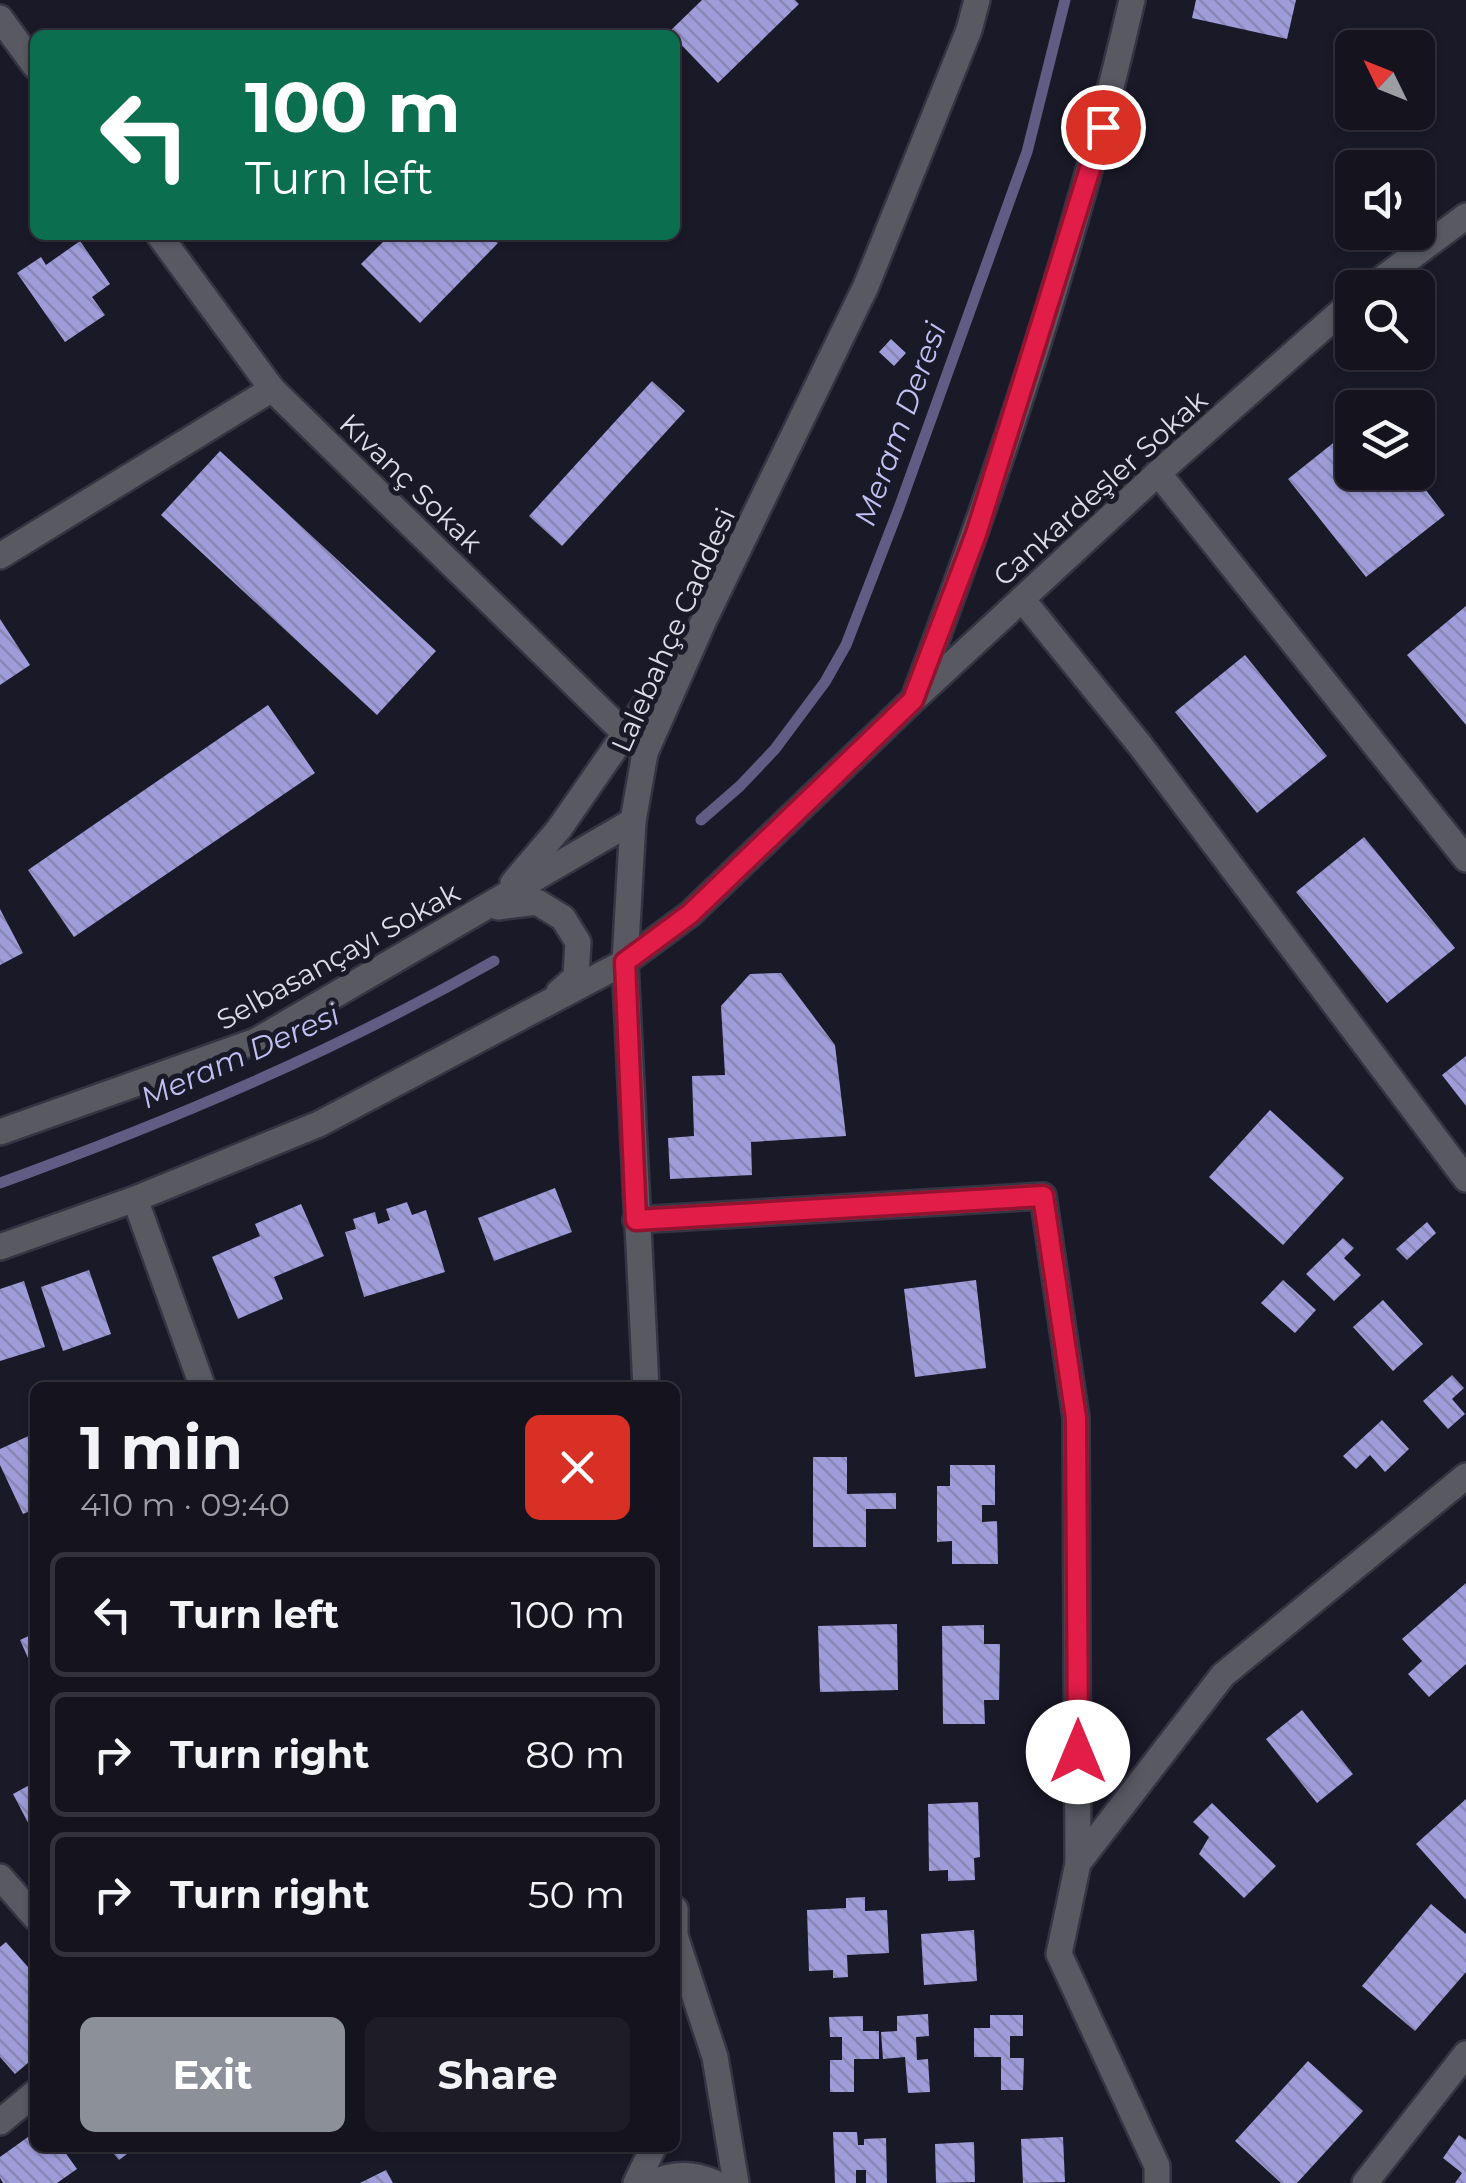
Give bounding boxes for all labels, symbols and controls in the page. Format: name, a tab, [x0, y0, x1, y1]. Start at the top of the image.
north arrow	[1335, 30, 1435, 130]
map controls	[1335, 30, 1435, 490]
text: 100 m	[245, 64, 461, 150]
icon: left	[80, 70, 210, 200]
pin	[1061, 85, 1146, 170]
icon: arrive	[1076, 100, 1131, 155]
text: Turn left	[245, 150, 433, 205]
button: sound	[1335, 150, 1435, 250]
button: search	[1335, 270, 1435, 370]
water label: Meram Deresi	[846, 316, 954, 531]
street label: Cankardeşler Sokak	[986, 383, 1214, 593]
button: layers	[1335, 390, 1435, 490]
street label: Kıvanç Sokak	[333, 407, 489, 560]
street label: Lalebahçe Caddesi	[604, 503, 742, 757]
street label: Selbasançayı Sokak	[211, 875, 466, 1037]
water label: Meram Deresi	[135, 995, 346, 1116]
text: 1 min	[80, 1411, 243, 1484]
button: close	[525, 1415, 630, 1520]
text: 410 m · 09:40	[80, 1485, 290, 1524]
icon: left	[85, 1587, 140, 1642]
text: Turn left	[170, 1591, 339, 1638]
text: 100 m	[511, 1591, 625, 1638]
position arrow	[1026, 1700, 1130, 1804]
icon: right	[85, 1727, 140, 1782]
text: Turn right	[170, 1731, 369, 1778]
text: 80 m	[525, 1731, 625, 1778]
icon: right	[85, 1867, 140, 1922]
text: Turn right	[170, 1871, 369, 1918]
text: 50 m	[528, 1871, 625, 1918]
button: Exit	[80, 2017, 345, 2132]
button: Share	[365, 2017, 630, 2132]

